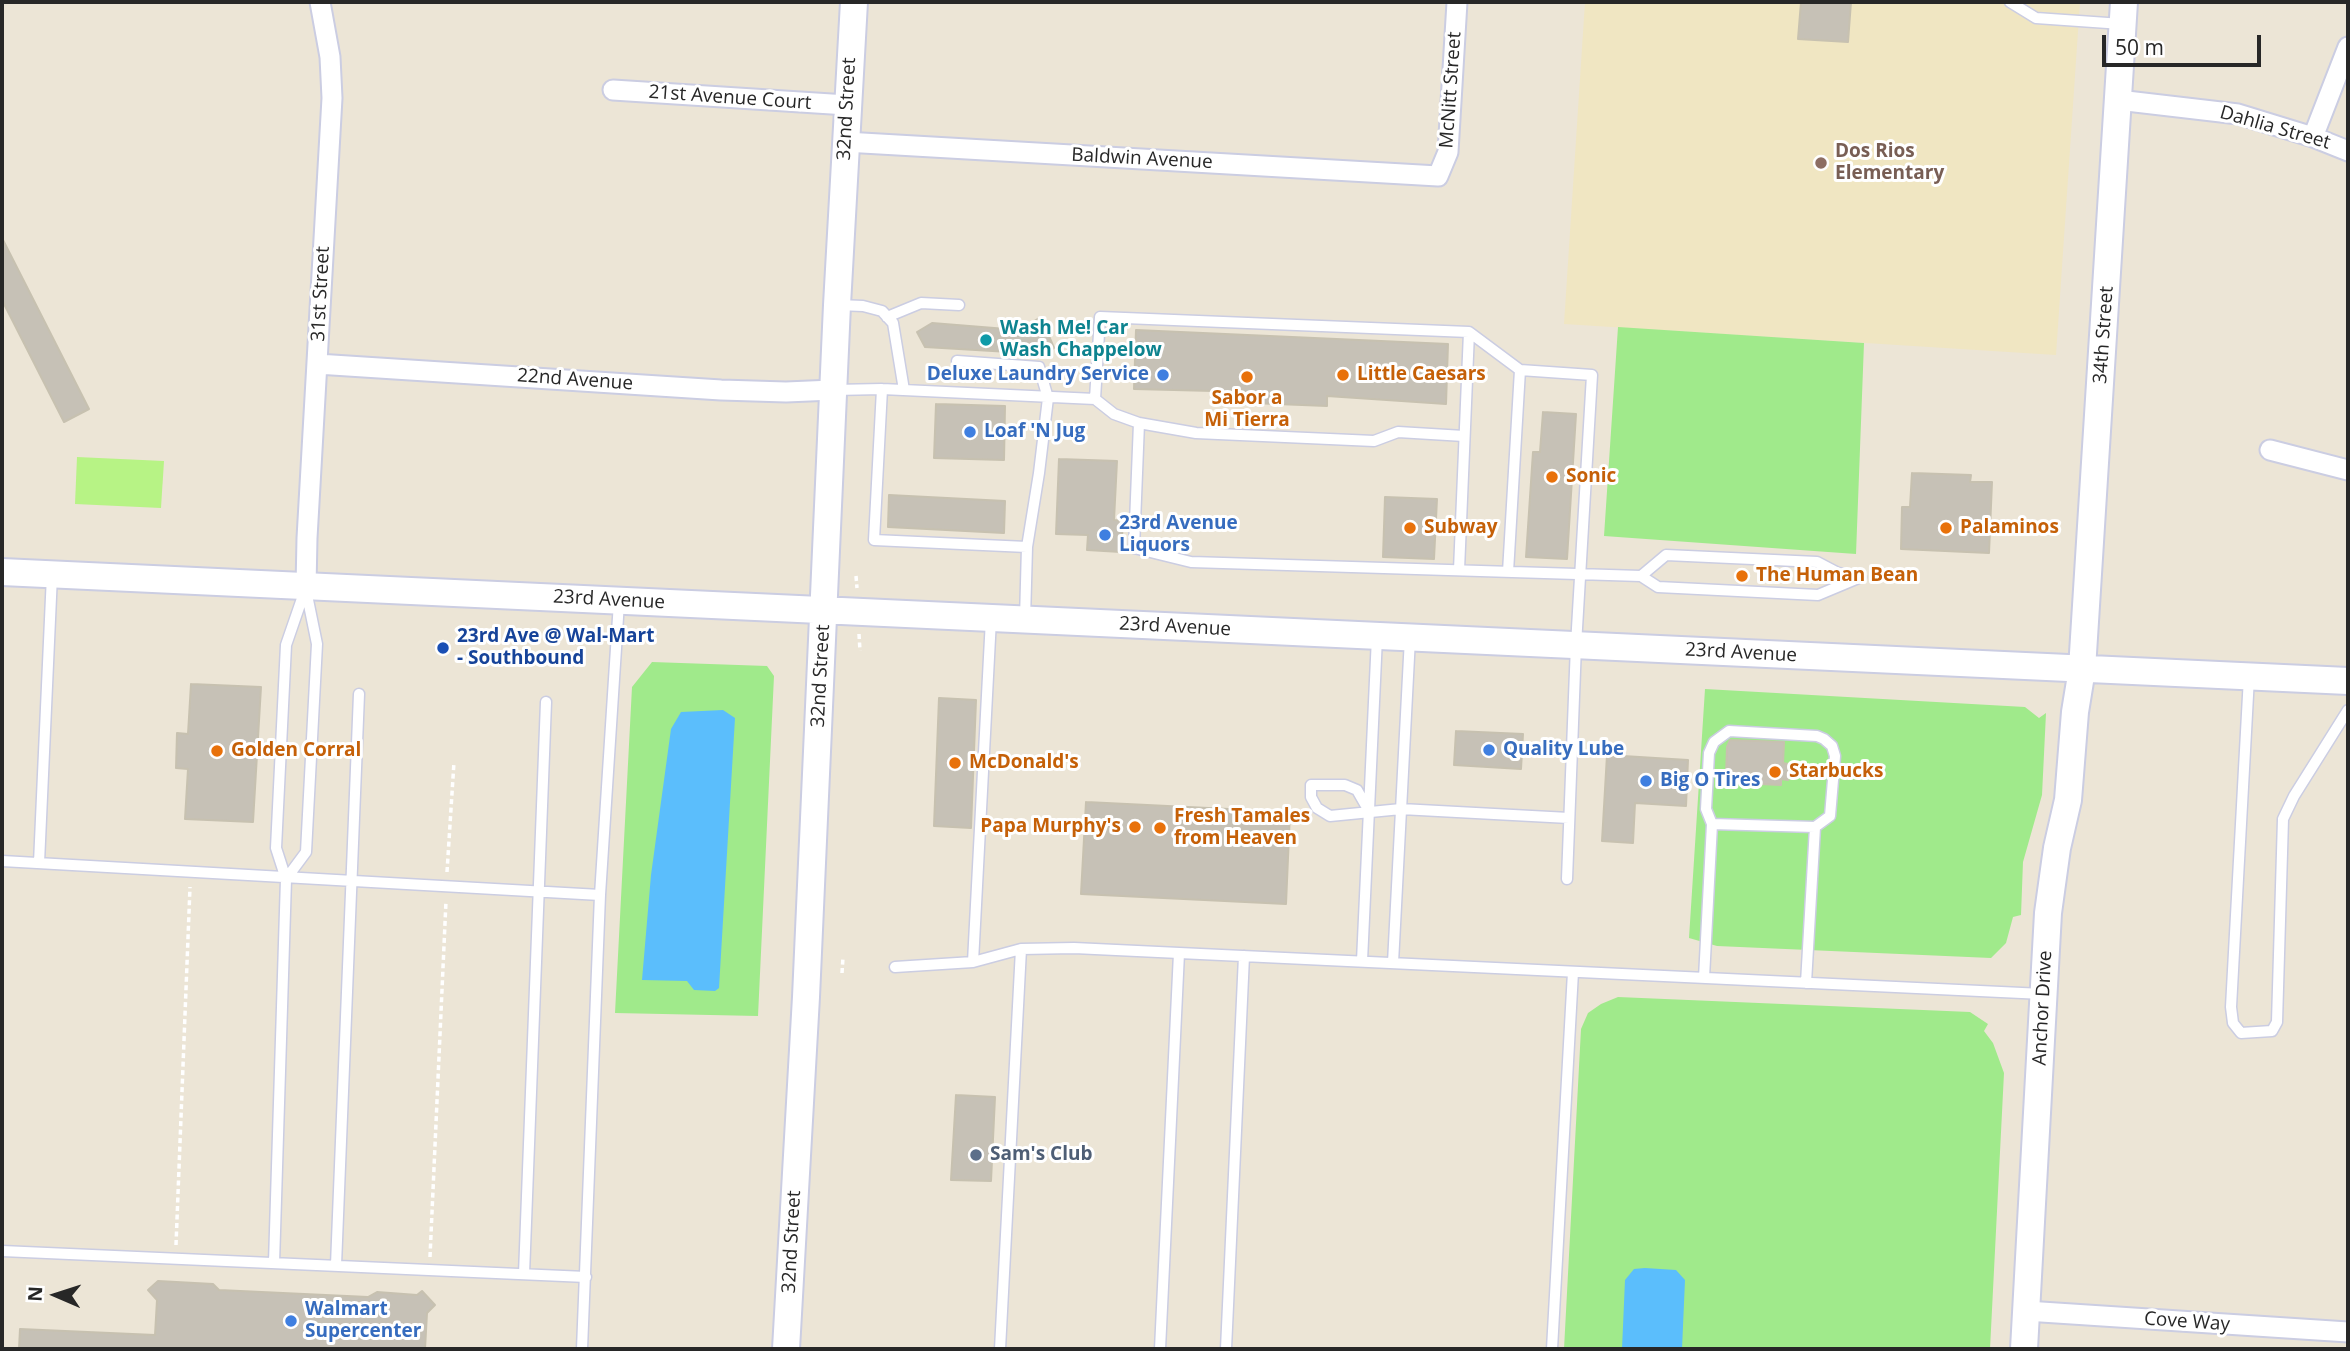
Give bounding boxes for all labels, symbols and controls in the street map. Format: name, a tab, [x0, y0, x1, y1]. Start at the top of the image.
scale bar	[2105, 21, 2264, 65]
street label: McNitt Street	[1436, 31, 1466, 149]
text: 50 m	[2115, 33, 2164, 61]
street label: 32nd Street	[833, 57, 861, 161]
street label: 21st Avenue Court	[648, 81, 812, 115]
street label: Dahlia Street	[2217, 101, 2333, 155]
place label: Dos Rios Elementary	[1835, 141, 1944, 185]
street label: Baldwin Avenue	[1071, 144, 1213, 174]
marker: Dos Rios Elementary	[1813, 155, 1829, 171]
street label: 31st Street	[307, 246, 335, 342]
street label: 34th Street	[2089, 285, 2119, 385]
place label: Wash Me! Car Wash Chappelow	[1000, 318, 1162, 362]
marker: Wash Me! Car Wash Chappelow	[978, 332, 994, 348]
place label: Deluxe Laundry Service	[927, 364, 1149, 386]
place label: Little Caesars	[1357, 364, 1486, 386]
street label: 22nd Avenue	[516, 365, 634, 395]
marker: Deluxe Laundry Service	[1155, 367, 1171, 383]
marker: Little Caesars	[1335, 367, 1351, 383]
marker: Sabor a Mi Tierra	[1239, 369, 1255, 385]
place label: Sabor a Mi Tierra	[1204, 388, 1290, 432]
place label: Loaf 'N Jug	[984, 421, 1085, 443]
marker: Loaf 'N Jug	[962, 424, 978, 440]
place label: Sonic	[1566, 466, 1616, 488]
marker: Sonic	[1544, 469, 1560, 485]
place label: 23rd Avenue Liquors	[1119, 513, 1238, 557]
place label: Subway	[1424, 517, 1498, 539]
place label: Palaminos	[1960, 517, 2059, 539]
marker: Subway	[1402, 520, 1418, 536]
marker: Palaminos	[1938, 520, 1954, 536]
marker: 23rd Avenue Liquors	[1097, 527, 1113, 543]
place label: The Human Bean	[1756, 565, 1918, 587]
marker: The Human Bean	[1734, 568, 1750, 584]
street label: 23rd Avenue	[552, 586, 666, 614]
street label: 23rd Avenue	[1118, 613, 1232, 641]
street label: 32nd Street	[807, 624, 835, 728]
place label: 23rd Ave @ Wal-Mart - Southbound	[457, 626, 654, 670]
street label: 23rd Avenue	[1684, 639, 1798, 667]
marker: 23rd Ave @ Wal-Mart - Southbound	[435, 640, 451, 656]
place label: Quality Lube	[1503, 739, 1624, 761]
place label: Golden Corral	[231, 740, 361, 762]
marker: Quality Lube	[1481, 742, 1497, 758]
marker: Golden Corral	[209, 743, 225, 759]
place label: McDonald's	[969, 752, 1079, 774]
marker: McDonald's	[947, 755, 963, 771]
place label: Starbucks	[1789, 761, 1883, 783]
marker: Starbucks	[1767, 764, 1783, 780]
place label: Big O Tires	[1660, 770, 1760, 792]
marker: Big O Tires	[1638, 773, 1654, 789]
place label: Fresh Tamales from Heaven	[1174, 806, 1310, 850]
place label: Papa Murphy's	[980, 816, 1121, 838]
marker: Papa Murphy's	[1127, 819, 1143, 835]
marker: Fresh Tamales from Heaven	[1152, 820, 1168, 836]
street label: Anchor Drive	[2029, 950, 2057, 1066]
place label: Sam's Club	[990, 1144, 1092, 1166]
marker: Sam's Club	[968, 1147, 984, 1163]
street label: 32nd Street	[778, 1190, 806, 1294]
north arrow	[21, 1260, 91, 1330]
text: N	[22, 1286, 48, 1302]
place label: Walmart Supercenter	[305, 1299, 421, 1343]
street label: Cove Way	[2143, 1308, 2231, 1336]
marker: Walmart Supercenter	[283, 1313, 299, 1329]

